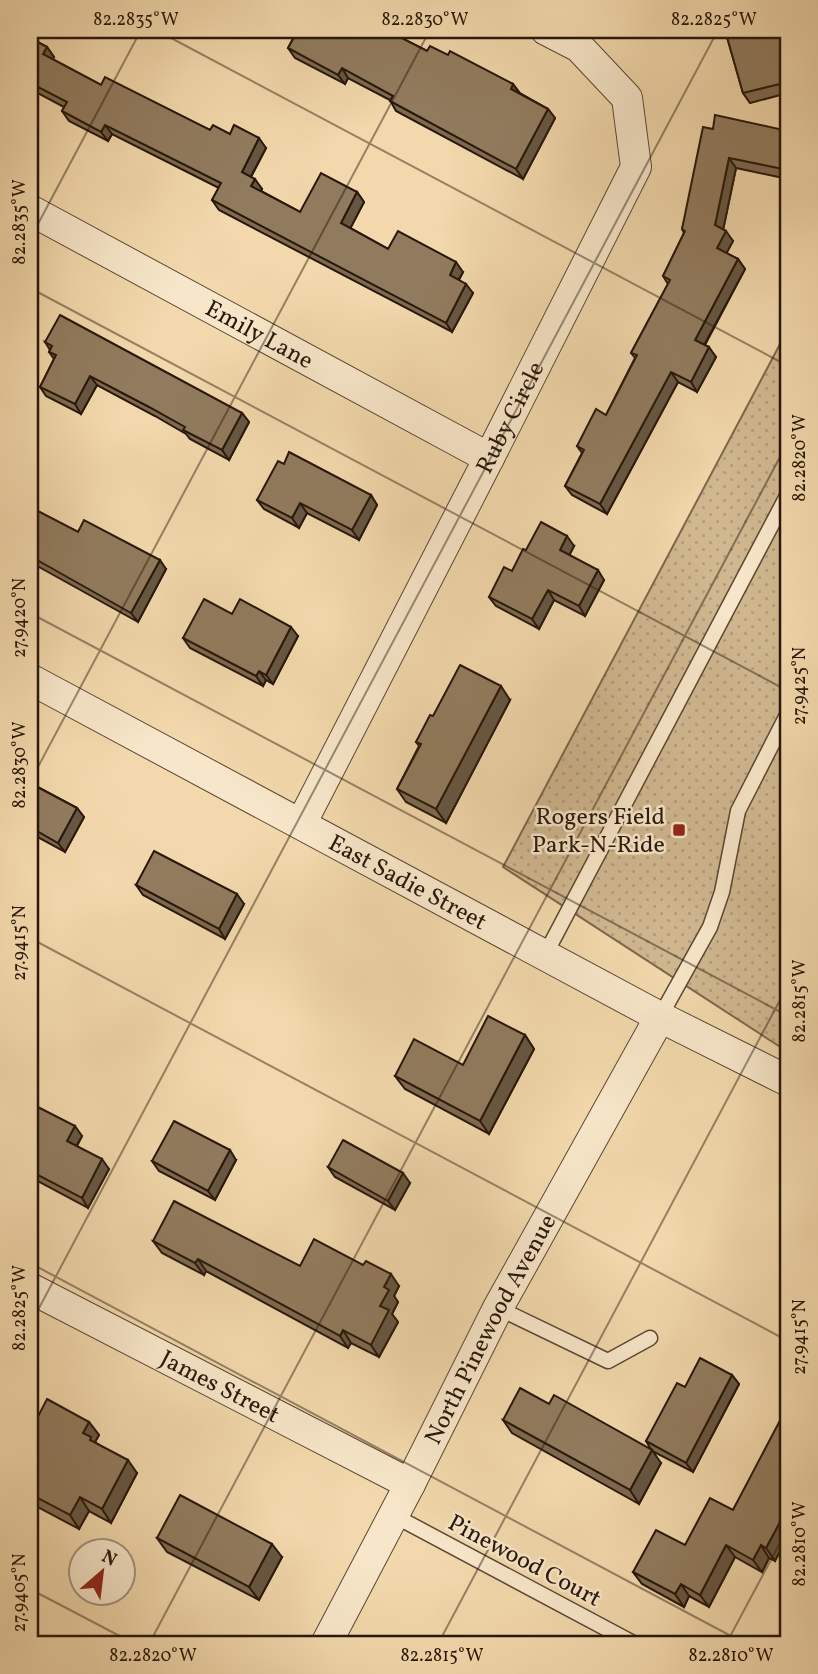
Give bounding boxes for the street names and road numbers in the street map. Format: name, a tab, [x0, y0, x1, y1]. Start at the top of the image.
street label: Emily Lane	[199, 293, 319, 379]
street label: Ruby Circle	[469, 356, 554, 480]
street label: East Sadie Street	[322, 827, 492, 940]
street label: North Pinewood Avenue	[417, 1209, 566, 1451]
street label: James Street	[153, 1343, 285, 1433]
street label: Pinewood Court	[441, 1507, 607, 1617]

